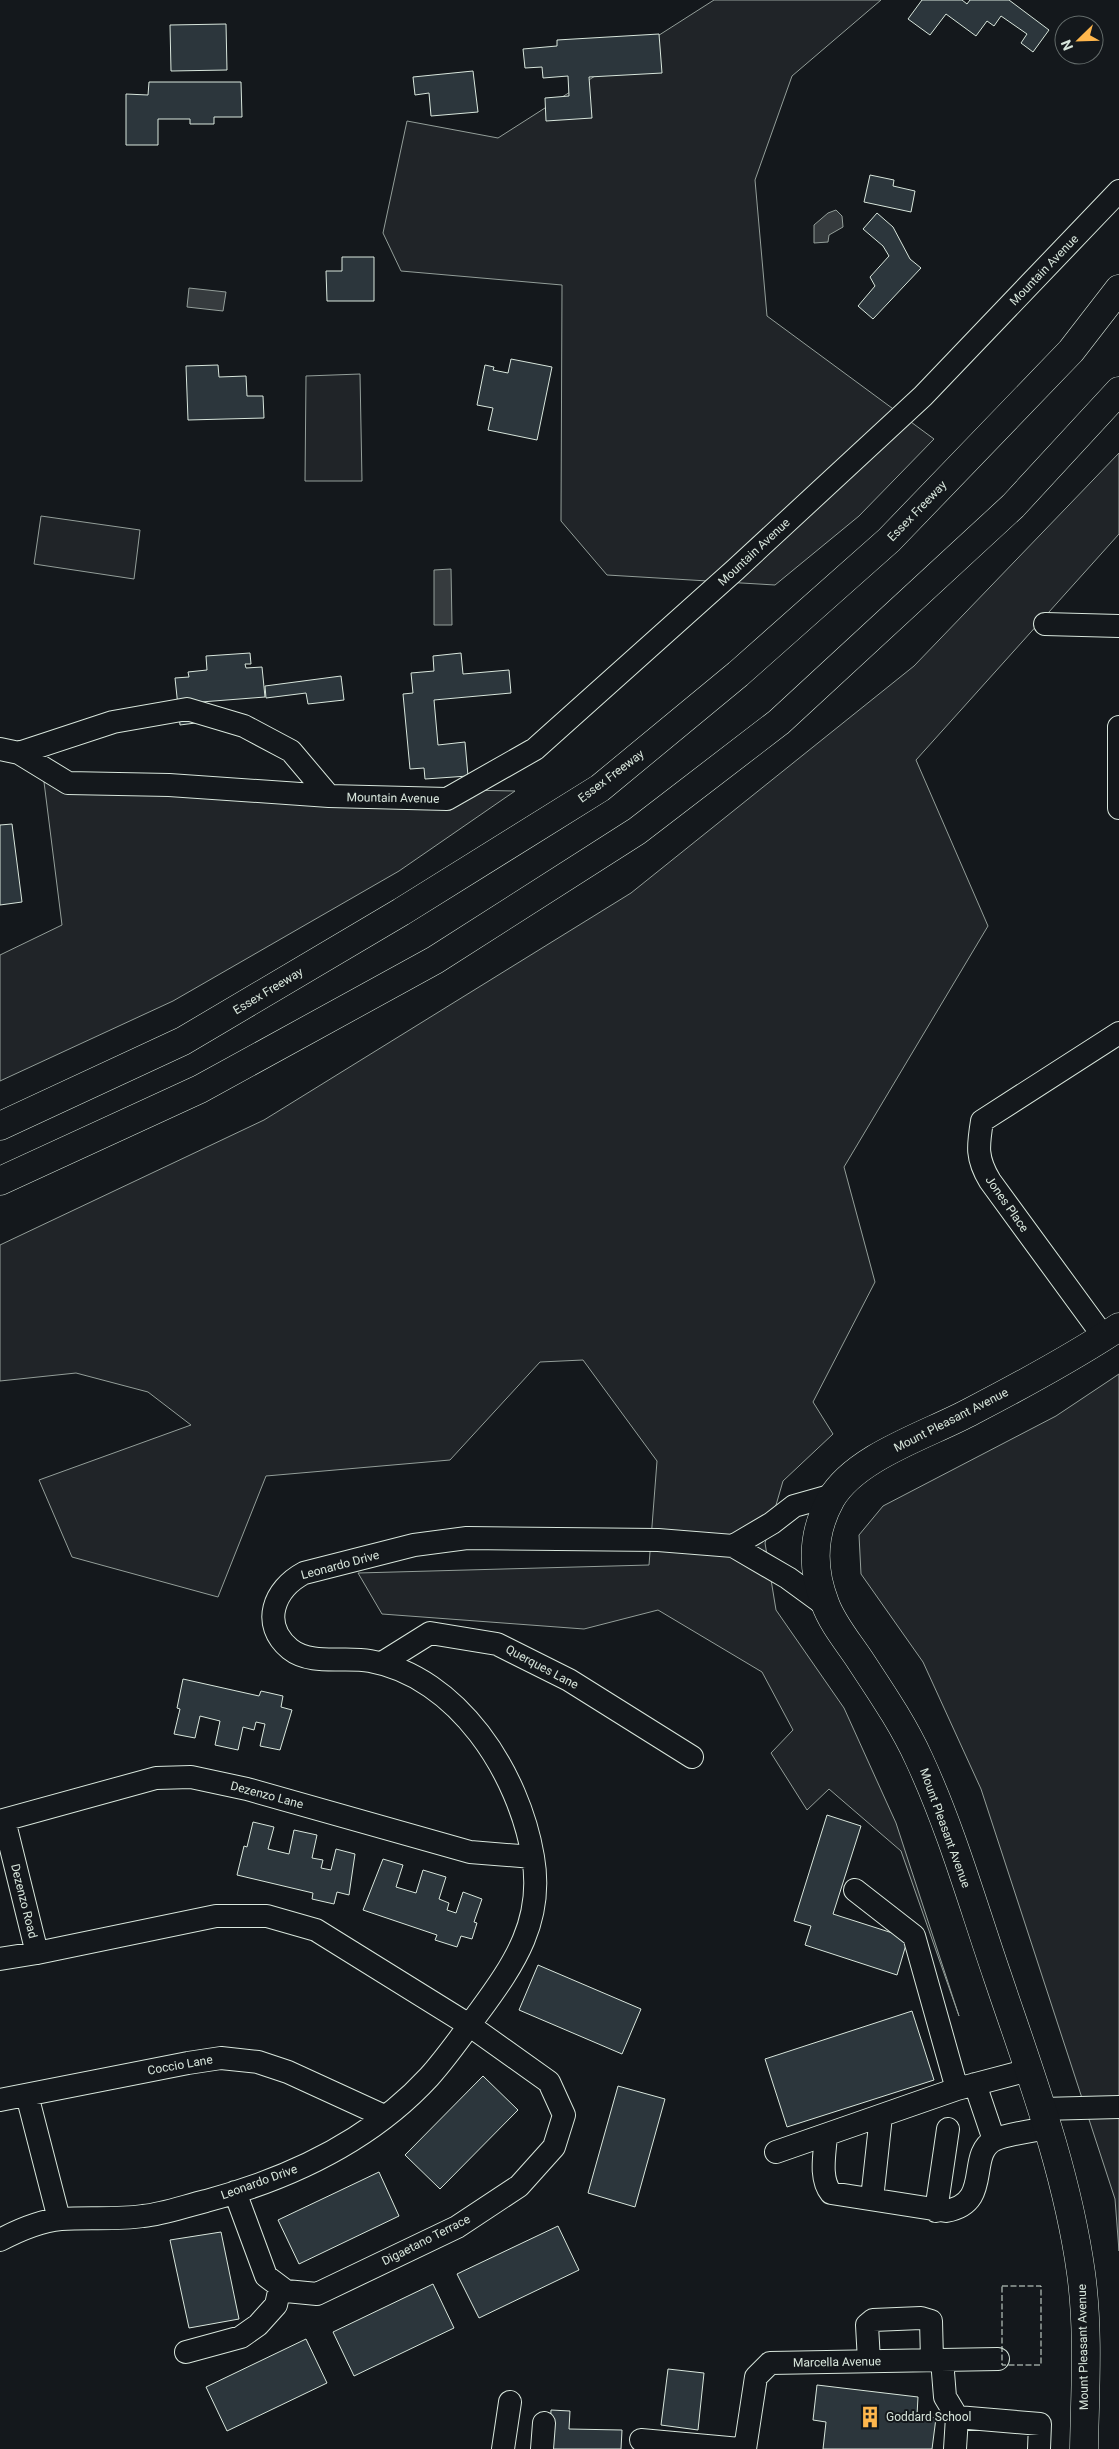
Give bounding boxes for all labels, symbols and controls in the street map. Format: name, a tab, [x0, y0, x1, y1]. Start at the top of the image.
north arrow	[1054, 15, 1104, 65]
text: N	[1058, 37, 1076, 53]
street label: Mountain Avenue	[1007, 232, 1081, 308]
street label: Essex Freeway	[885, 478, 950, 544]
street label: Mountain Avenue	[715, 515, 793, 589]
street label: Essex Freeway	[575, 747, 647, 805]
street label: Mountain Avenue	[346, 790, 440, 806]
street label: Essex Freeway	[231, 965, 306, 1017]
street label: Jones Place	[983, 1173, 1031, 1235]
street label: Mount Pleasant Avenue	[892, 1385, 1010, 1455]
street label: Leonardo Drive	[299, 1548, 381, 1582]
street label: Querques Lane	[503, 1642, 581, 1692]
street label: Mount Pleasant Avenue	[917, 1766, 973, 1890]
street label: Dezenzo Lane	[229, 1779, 305, 1811]
street label: Dezenzo Road	[8, 1862, 40, 1940]
street label: Coccio Lane	[146, 2052, 214, 2078]
street label: Leonardo Drive	[219, 2162, 299, 2202]
street label: Digaetano Terrace	[380, 2212, 472, 2268]
street label: Mount Pleasant Avenue	[1075, 2284, 1091, 2410]
street label: Marcella Avenue	[793, 2354, 881, 2370]
building icon: Goddard School	[857, 2404, 883, 2430]
place label: Goddard School	[886, 2410, 971, 2424]

